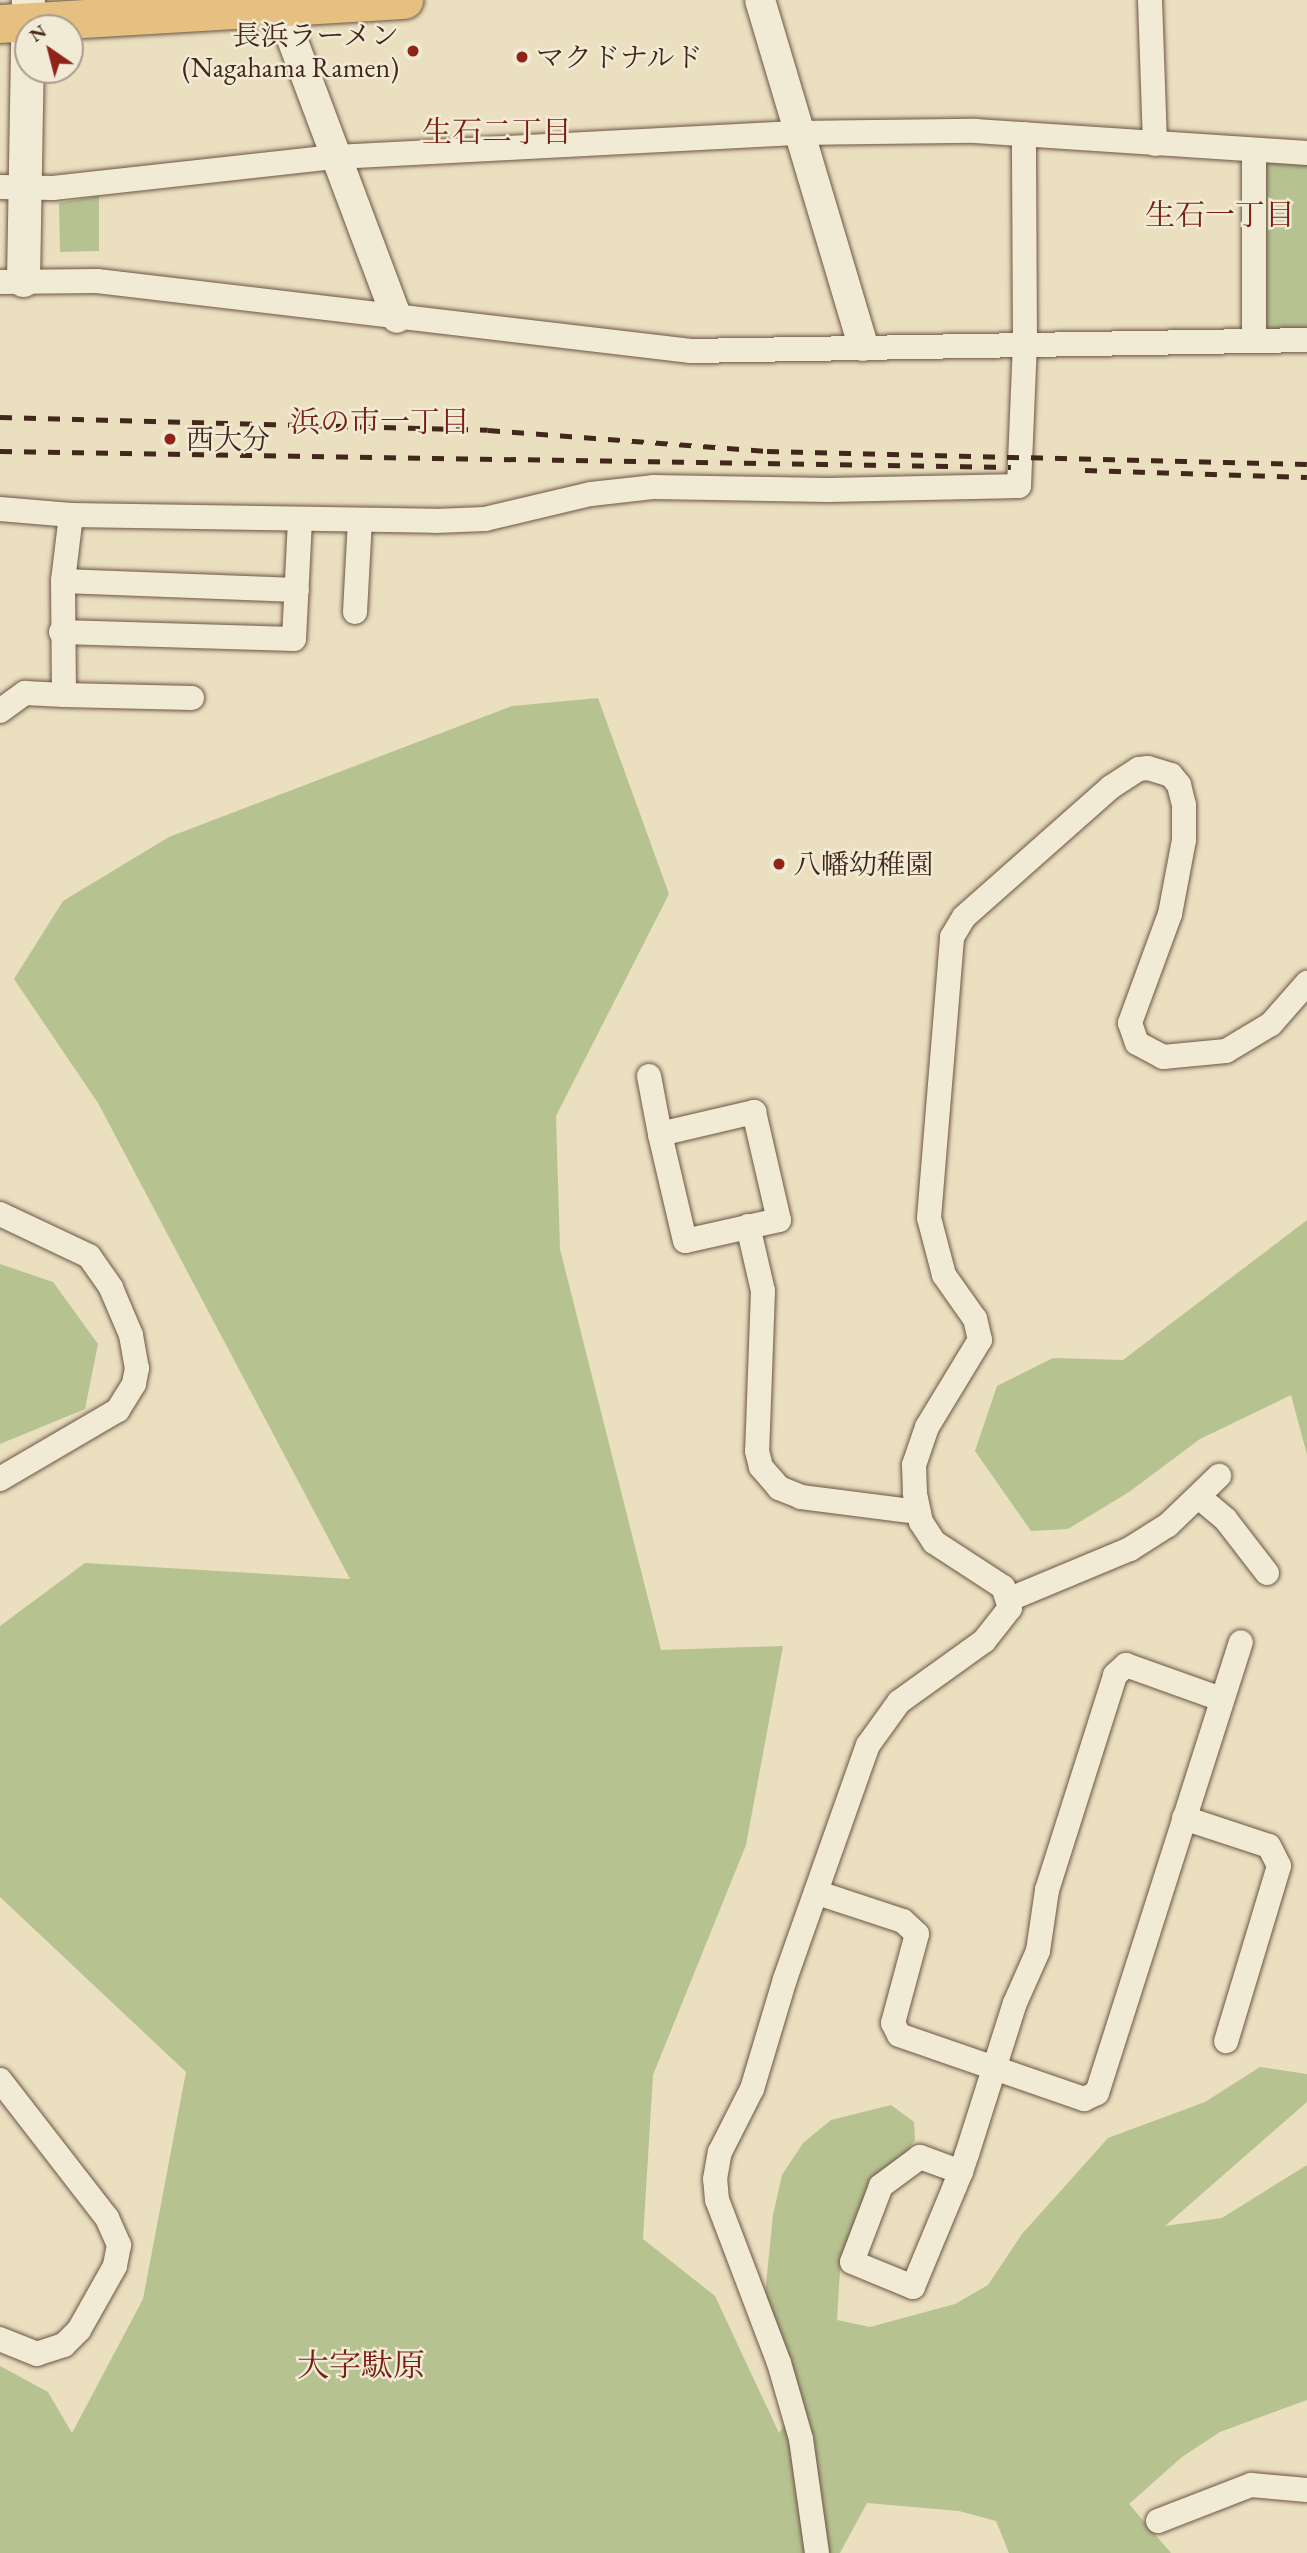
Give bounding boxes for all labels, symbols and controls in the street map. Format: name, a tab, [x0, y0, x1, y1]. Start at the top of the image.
north arrow	[14, 14, 84, 84]
text: N	[24, 18, 51, 48]
place label: 長浜ラーメン (Nagahama Ramen)	[182, 18, 399, 84]
place label: マクドナルド	[536, 40, 704, 74]
marker: 長浜ラーメン (Nagahama Ramen)	[405, 43, 421, 59]
marker: マクドナルド	[514, 49, 530, 65]
district label: 生石二丁目	[422, 114, 572, 150]
district label: 生石一丁目	[1145, 197, 1295, 233]
district label: 浜の市一丁目	[290, 404, 470, 440]
place label: 西大分	[186, 422, 270, 456]
marker: 西大分	[160, 429, 180, 449]
place label: 八幡幼稚園	[793, 847, 933, 881]
marker: 八幡幼稚園	[771, 856, 787, 872]
district label: 大字駄原	[297, 2346, 425, 2384]

